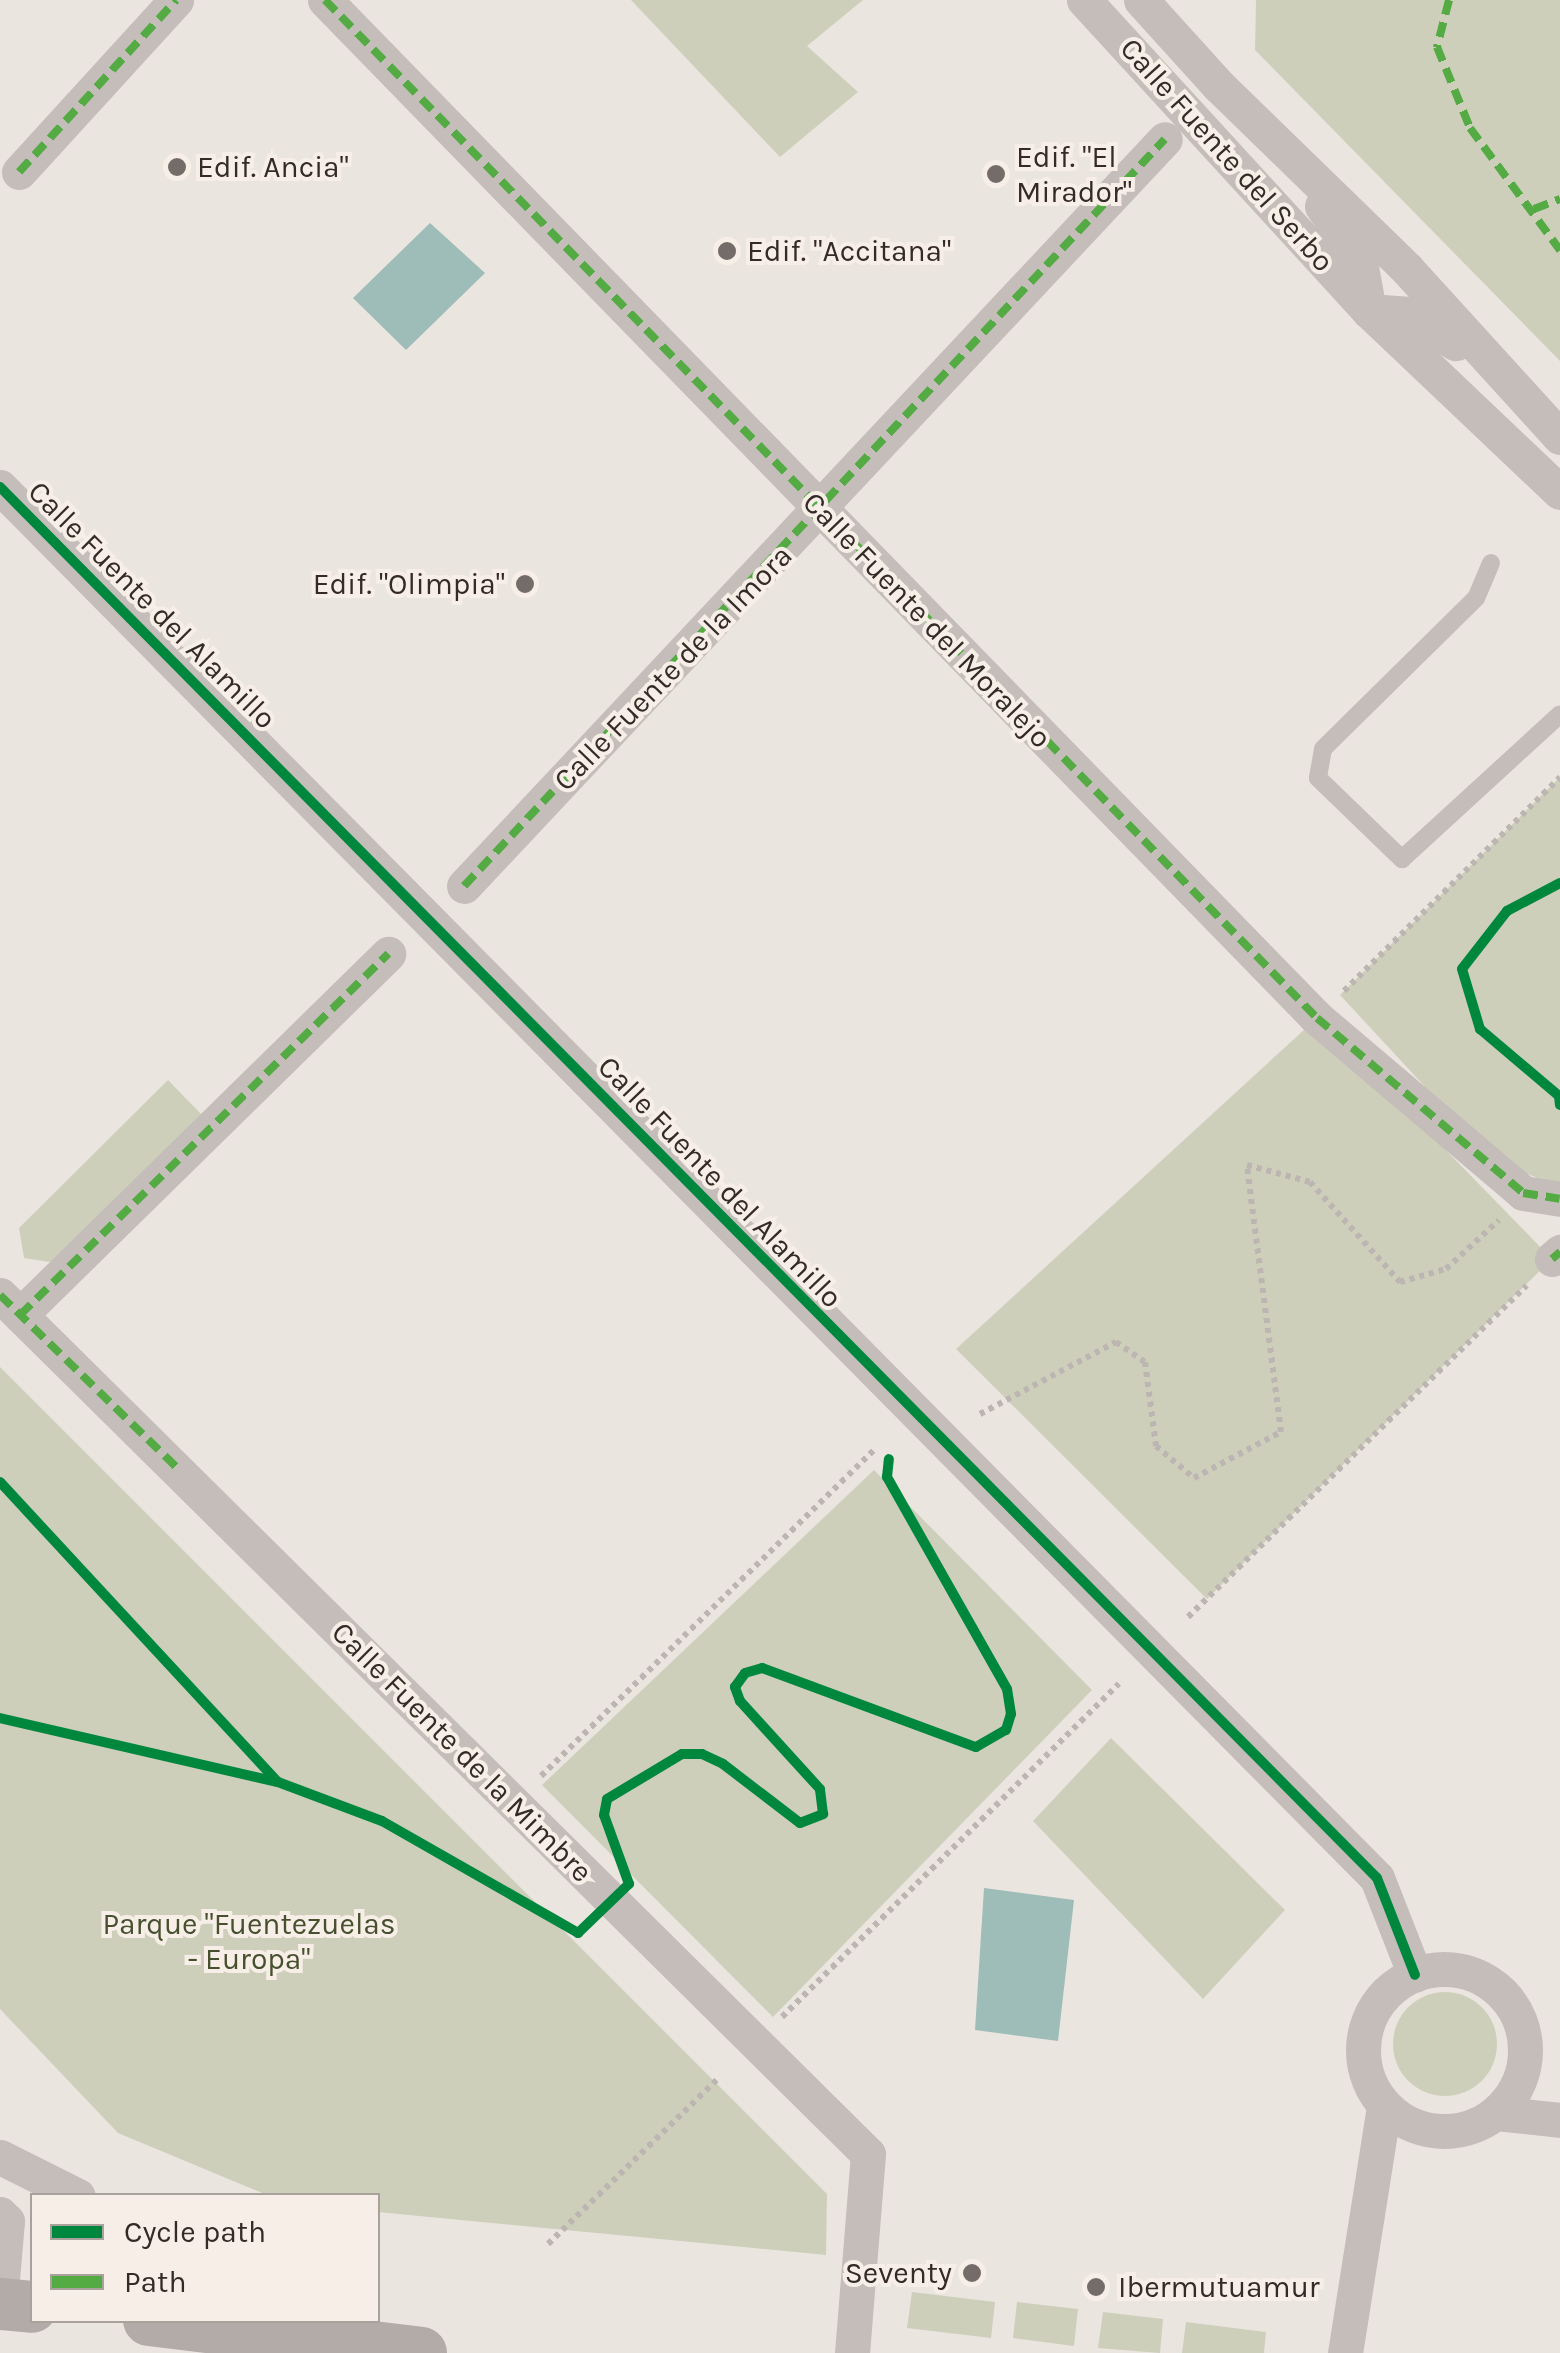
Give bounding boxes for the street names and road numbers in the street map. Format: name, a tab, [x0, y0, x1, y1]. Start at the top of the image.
street label: Calle Fuente del Serbo	[1113, 31, 1341, 279]
street label: Calle Fuente del Alamillo	[21, 474, 283, 736]
street label: Calle Fuente del Moralejo	[795, 484, 1059, 756]
street label: Calle Fuente de la Imora	[546, 538, 800, 798]
street label: Calle Fuente del Alamillo	[590, 1049, 850, 1315]
street label: Calle Fuente de la Mimbre	[324, 1614, 600, 1890]

